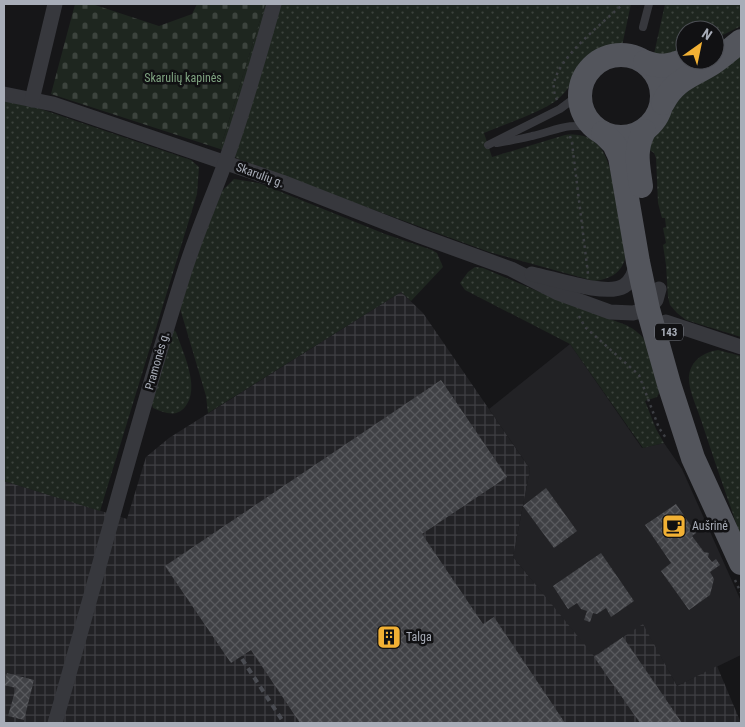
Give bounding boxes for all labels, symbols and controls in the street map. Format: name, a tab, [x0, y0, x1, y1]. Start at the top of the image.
north arrow	[675, 20, 725, 70]
text: N	[699, 25, 715, 43]
park label: Skarulių kapinės	[144, 71, 222, 85]
street label: Skarulių g.	[234, 160, 286, 190]
road number: 143	[655, 324, 683, 341]
street label: Pramonės g.	[142, 330, 172, 392]
cafe icon: Aušrinė	[661, 513, 687, 539]
place label: Aušrinė	[692, 519, 728, 533]
building icon: Talga	[376, 624, 402, 650]
place label: Talga	[406, 630, 432, 644]

